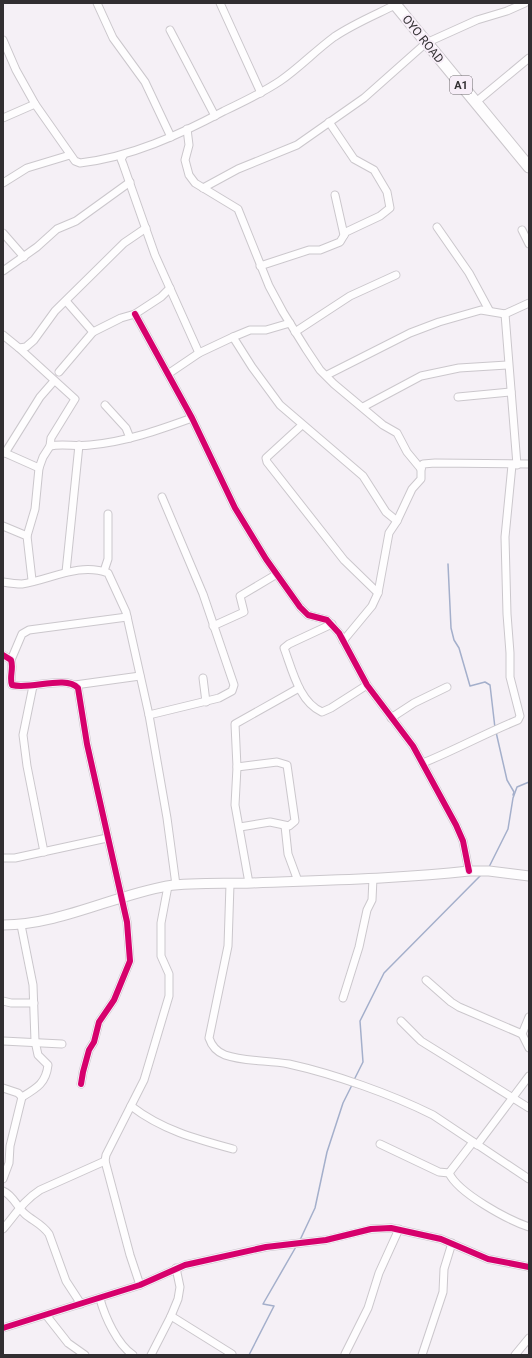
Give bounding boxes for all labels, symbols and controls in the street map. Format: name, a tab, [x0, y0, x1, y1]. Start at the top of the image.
street label: OYO ROAD	[399, 12, 447, 66]
road number: A1	[450, 76, 472, 94]

